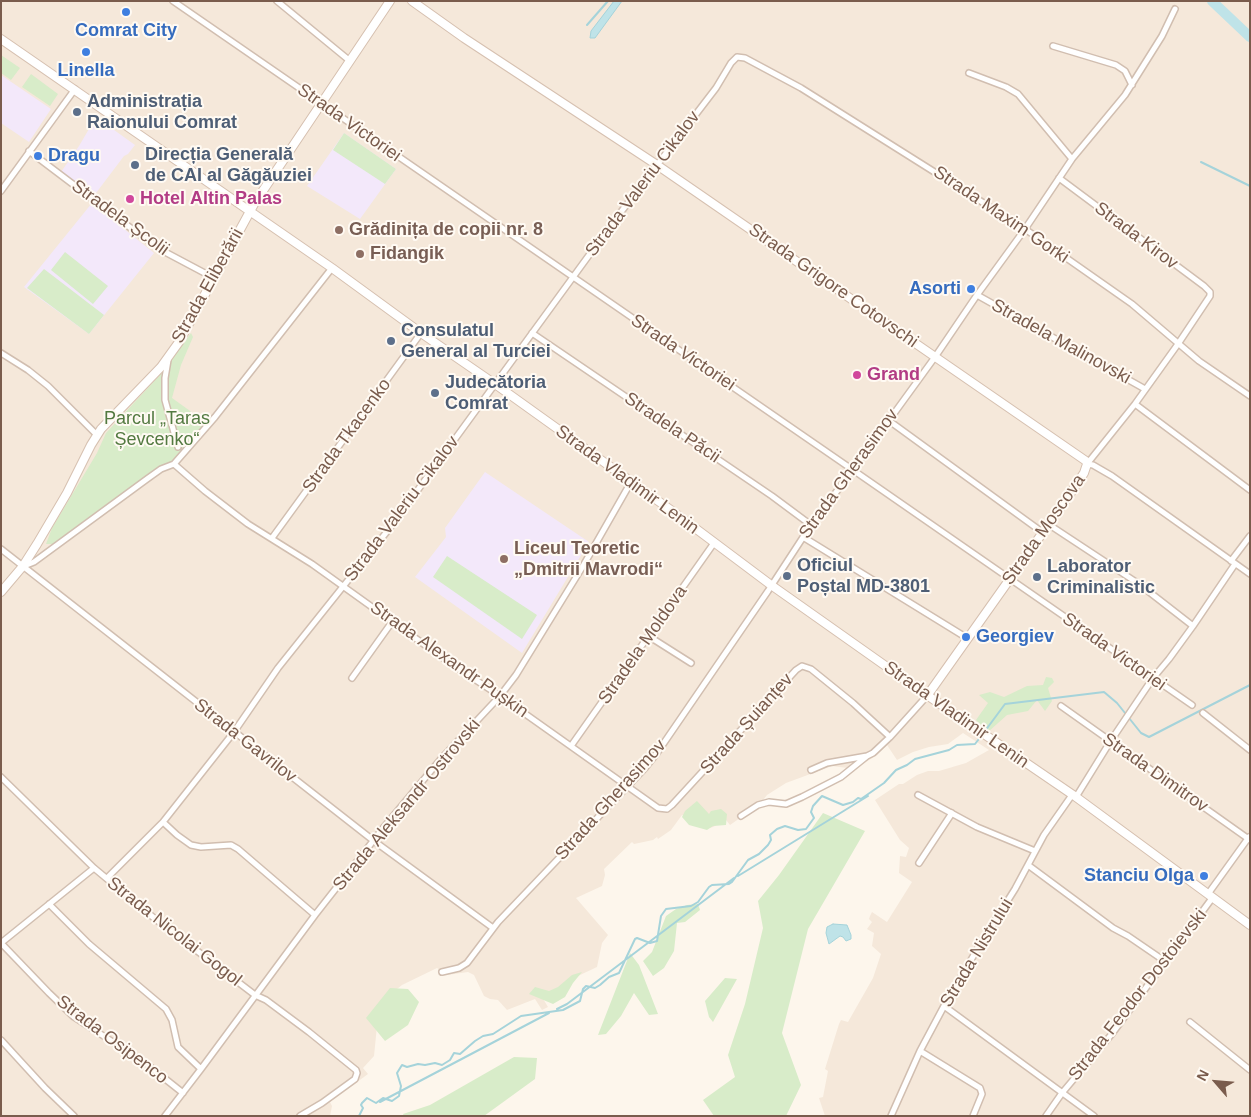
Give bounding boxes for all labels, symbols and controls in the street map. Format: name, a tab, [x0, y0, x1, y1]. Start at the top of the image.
marker: Comrat City	[120, 6, 132, 18]
place label: Comrat City	[75, 20, 177, 42]
marker: Linella	[80, 46, 92, 58]
place label: Linella	[57, 60, 115, 82]
street label: Strada Victoriei	[293, 79, 405, 167]
place label: Administrația Raionului Comrat	[87, 91, 237, 134]
marker: Administrația Raionului Comrat	[71, 106, 83, 118]
street label: Strada Valeriu Cikalov	[581, 107, 705, 261]
place label: Direcția Generală de CAI al Găgăuziei	[145, 144, 312, 186]
place label: Dragu	[48, 145, 100, 167]
marker: Dragu	[32, 150, 44, 162]
marker: Direcția Generală de CAI al Găgăuziei	[129, 159, 141, 171]
street label: Strada Maxim Gorki	[929, 162, 1073, 268]
street label: Stradela Școlii	[67, 175, 173, 261]
place label: Hotel Altin Palas	[140, 188, 282, 210]
marker: Hotel Altin Palas	[124, 193, 136, 205]
street label: Strada Kirov	[1090, 198, 1182, 274]
place label: Grădinița de copii nr. 8	[349, 219, 543, 241]
street label: Strada Grigore Cotovschi	[744, 219, 922, 353]
marker: Grădinița de copii nr. 8	[333, 224, 345, 236]
street label: Strada Eliberării	[168, 225, 248, 347]
place label: Fidangik	[370, 243, 444, 265]
marker: Fidangik	[354, 248, 366, 260]
place label: Asorti	[909, 278, 961, 300]
marker: Asorti	[965, 283, 977, 295]
street label: Stradela Malinovski	[988, 295, 1134, 389]
street label: Strada Victoriei	[627, 310, 739, 396]
place label: Consulatul General al Turciei	[401, 320, 551, 362]
marker: Consulatul General al Turciei	[385, 335, 397, 347]
place label: Grand	[867, 364, 920, 386]
marker: Grand	[851, 369, 863, 381]
place label: Judecătoria Comrat	[445, 372, 546, 414]
street label: Strada Tkacenko	[298, 375, 396, 497]
marker: Judecătoria Comrat	[429, 387, 441, 399]
street label: Stradela Păcii	[620, 388, 724, 468]
street label: Strada Gherasimov	[795, 405, 903, 543]
park label: Parcul „Taras Șevcenko“	[104, 408, 210, 450]
street label: Strada Vladimir Lenin	[551, 421, 703, 539]
street label: Strada Valeriu Cikalov	[340, 432, 464, 586]
street label: Strada Moscova	[998, 471, 1090, 589]
place label: Liceul Teoretic „Dmitrii Mavrodi“	[514, 538, 663, 580]
marker: Liceul Teoretic „Dmitrii Mavrodi“	[498, 553, 510, 565]
place label: Oficiul Poștal MD-3801	[797, 555, 930, 598]
place label: Laborator Criminalistic	[1047, 556, 1155, 598]
marker: Oficiul Poștal MD-3801	[781, 570, 793, 582]
marker: Laborator Criminalistic	[1031, 571, 1043, 583]
street label: Stradela Moldova	[594, 581, 692, 709]
street label: Strada Alexandr Pușkin	[366, 597, 532, 723]
street label: Strada Victoriei	[1058, 608, 1170, 696]
place label: Georgiev	[976, 626, 1054, 648]
marker: Georgiev	[960, 631, 972, 643]
street label: Strada Vladimir Lenin	[879, 657, 1033, 773]
street label: Strada Șuianțev	[696, 669, 798, 779]
street label: Strada Gavrilov	[189, 694, 301, 788]
street label: Strada Aleksandr Ostrovski	[329, 715, 485, 895]
street label: Strada Dimitrov	[1098, 729, 1212, 817]
street label: Strada Gherasimov	[551, 735, 671, 865]
place label: Stanciu Olga	[1084, 865, 1194, 887]
marker: Stanciu Olga	[1198, 870, 1210, 882]
street label: Strada Nicolai Gogol	[102, 873, 246, 991]
street label: Strada Nistrului	[936, 895, 1018, 1011]
street label: Strada Feodor Dostoievski	[1064, 905, 1212, 1085]
street label: Strada Osipenco	[52, 991, 172, 1089]
north arrow	[1191, 1057, 1241, 1107]
text: N	[1193, 1067, 1212, 1083]

